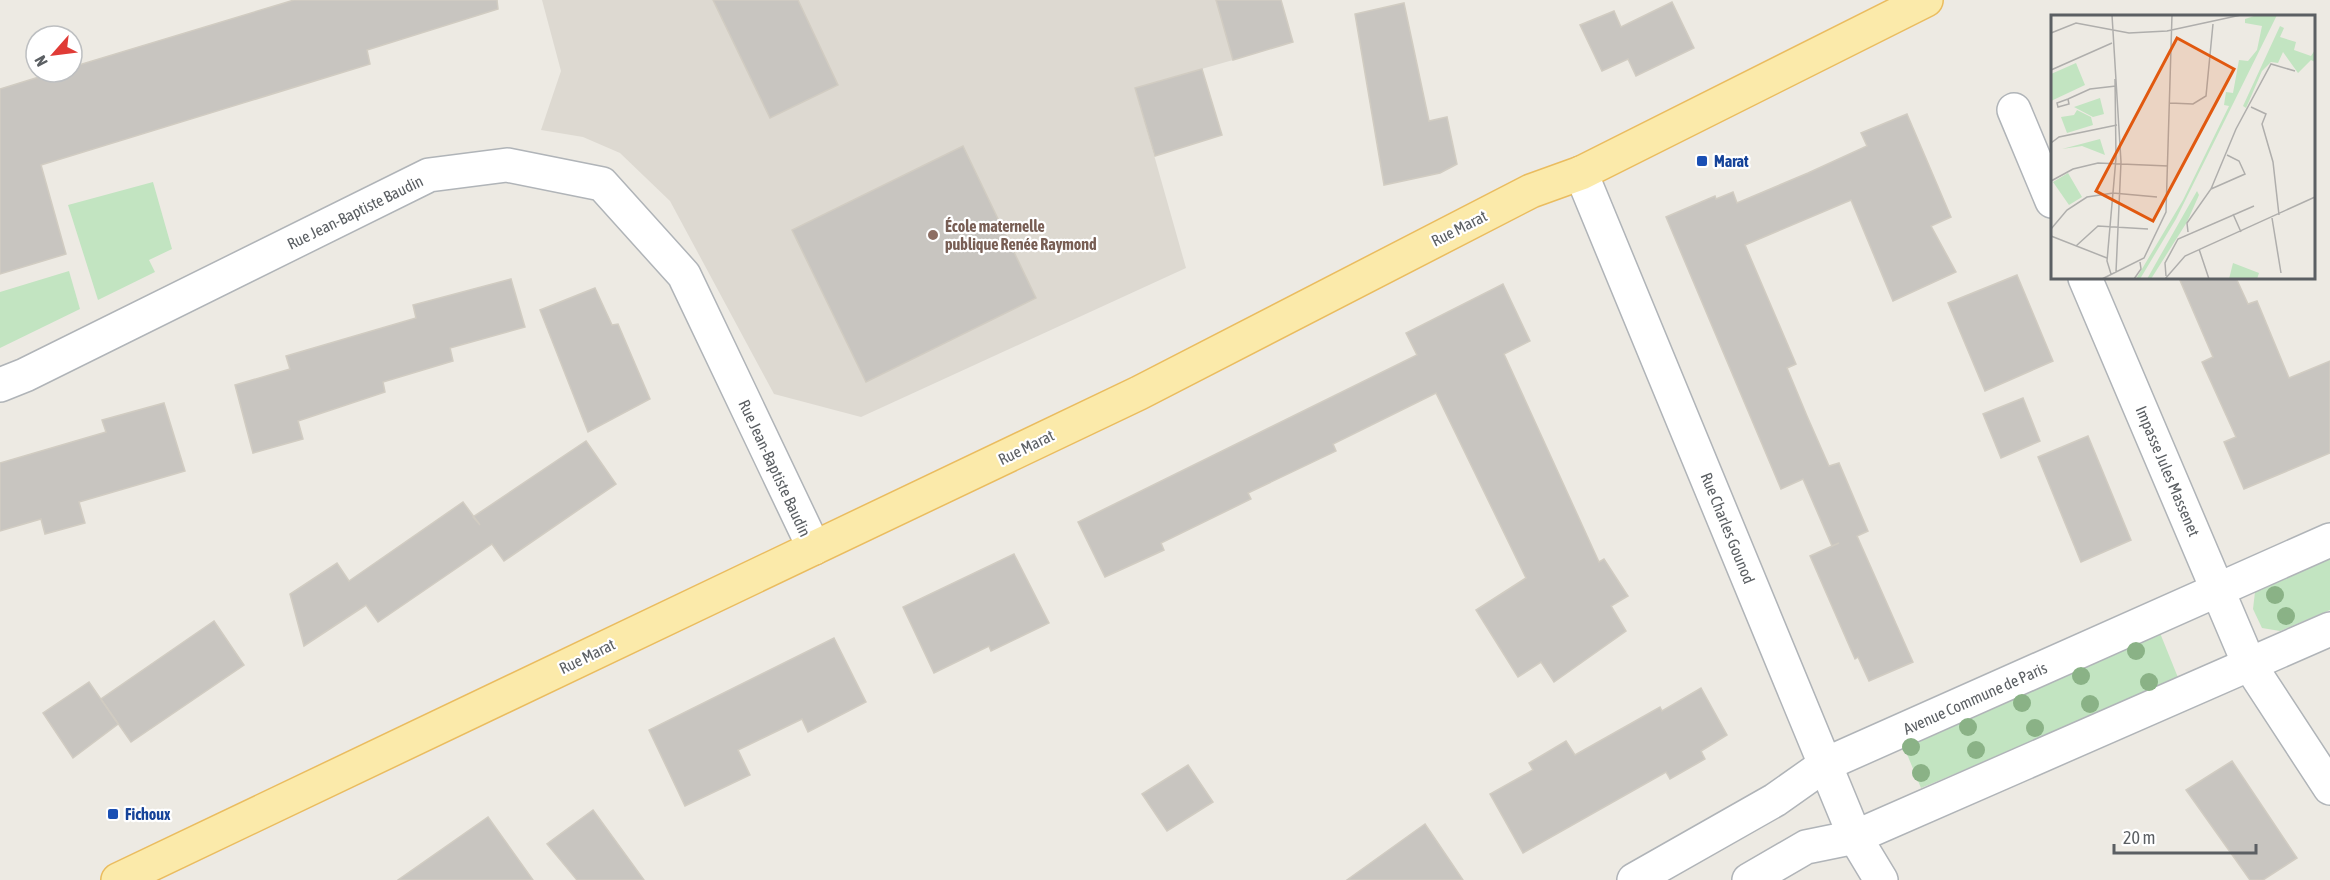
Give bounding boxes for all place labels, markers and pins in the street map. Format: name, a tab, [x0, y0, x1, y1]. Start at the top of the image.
place label: Marat	[1714, 152, 1749, 170]
marker: Marat	[1695, 154, 1709, 168]
place label: École maternelle publique Renée Raymond	[945, 217, 1097, 253]
marker: École maternelle publique Renée Raymond	[926, 228, 940, 242]
place label: Fichoux	[125, 805, 171, 823]
marker: Fichoux	[106, 807, 120, 821]

